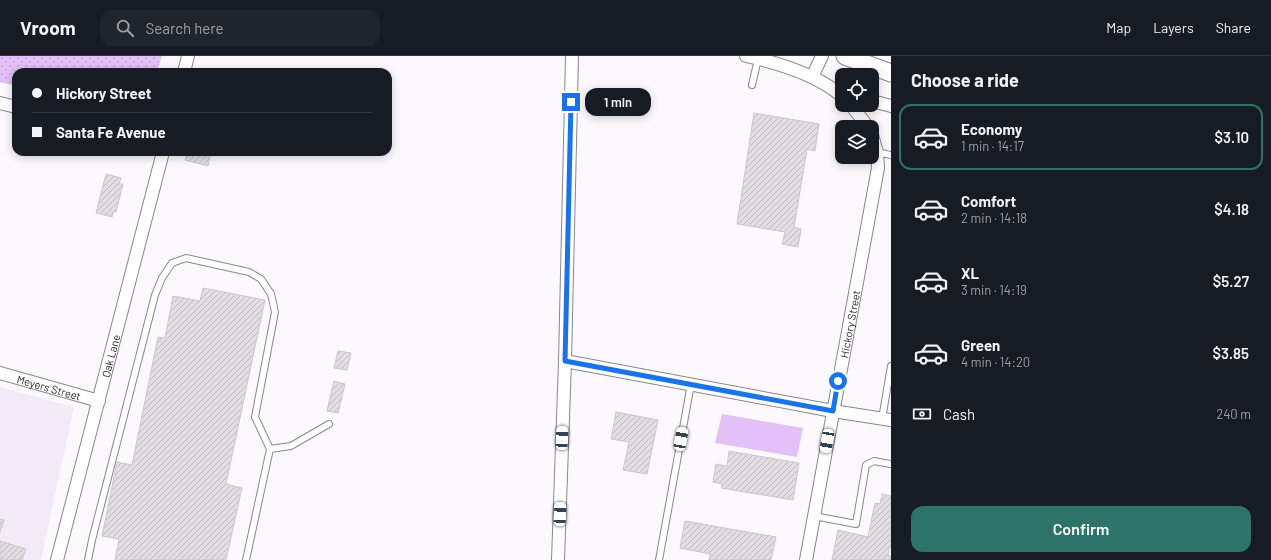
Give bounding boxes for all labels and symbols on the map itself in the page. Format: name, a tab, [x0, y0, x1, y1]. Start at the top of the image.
callout: 1 min	[585, 88, 651, 116]
route end	[562, 93, 580, 111]
street label: Hickory Street	[837, 289, 862, 359]
street label: Oak Lane	[98, 333, 122, 379]
street label: Meyers Street	[16, 372, 83, 402]
route start	[829, 372, 847, 390]
car	[556, 426, 568, 450]
car	[673, 426, 689, 452]
car	[819, 428, 835, 454]
car	[554, 502, 566, 526]

